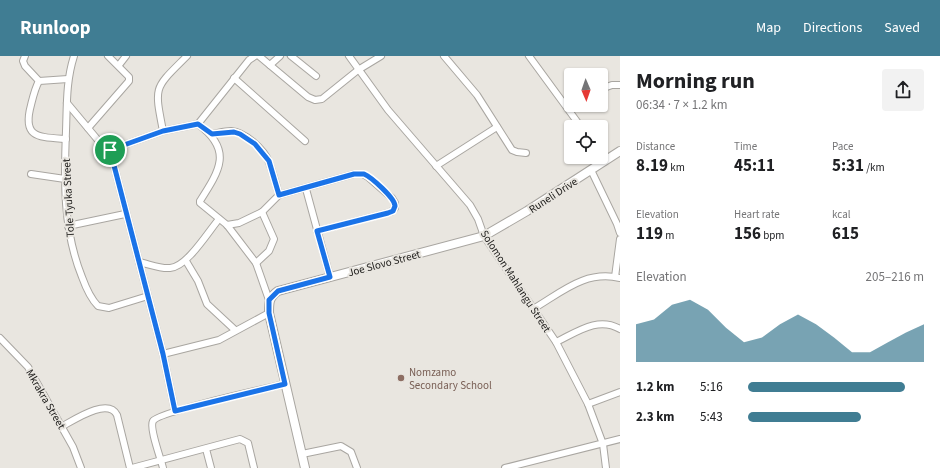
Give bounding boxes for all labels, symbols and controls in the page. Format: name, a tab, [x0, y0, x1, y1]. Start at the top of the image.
text: Runloop	[20, 15, 91, 42]
text: Map	[756, 18, 781, 38]
text: Directions	[803, 18, 862, 38]
text: Saved	[884, 18, 920, 38]
text: Morning run	[636, 65, 755, 97]
north arrow	[564, 68, 608, 112]
map controls	[564, 68, 608, 164]
button: share	[882, 69, 924, 111]
text: 06:34 · 7 × 1.2 km	[636, 96, 728, 114]
button: locate	[564, 120, 608, 164]
pin	[93, 133, 127, 167]
icon: arrive	[99, 139, 121, 161]
text: Distance	[636, 139, 675, 154]
text: Time	[734, 139, 757, 154]
text: Pace	[832, 139, 854, 154]
text: 8.19	[636, 154, 668, 178]
text: 45:11	[734, 154, 775, 178]
text: 5:31	[832, 154, 864, 178]
street label: Tole Tyuka Street	[59, 158, 78, 238]
text: km	[668, 160, 685, 175]
text: /km	[864, 160, 885, 175]
street label: Runeli Drive	[526, 174, 581, 217]
text: Elevation	[636, 207, 679, 222]
text: Heart rate	[734, 207, 780, 222]
text: kcal	[832, 207, 851, 222]
text: 119	[636, 222, 663, 246]
text: 156	[734, 222, 761, 246]
text: 615	[832, 222, 859, 246]
street label: Solomon Mahlangu Street	[477, 227, 554, 336]
text: m	[663, 228, 674, 243]
text: bpm	[761, 228, 784, 243]
street label: Joe Slovo Street	[346, 247, 422, 280]
text: Elevation	[636, 268, 687, 286]
text: 205–216 m	[866, 268, 924, 286]
place label: Nomzamo Secondary School	[409, 365, 492, 393]
street label: Mkrakra Street	[22, 367, 69, 432]
marker: Nomzamo Secondary School	[396, 373, 406, 383]
text: 1.2 km	[636, 378, 675, 396]
text: 5:16	[700, 378, 723, 396]
text: 2.3 km	[636, 408, 675, 426]
text: 5:43	[700, 408, 723, 426]

